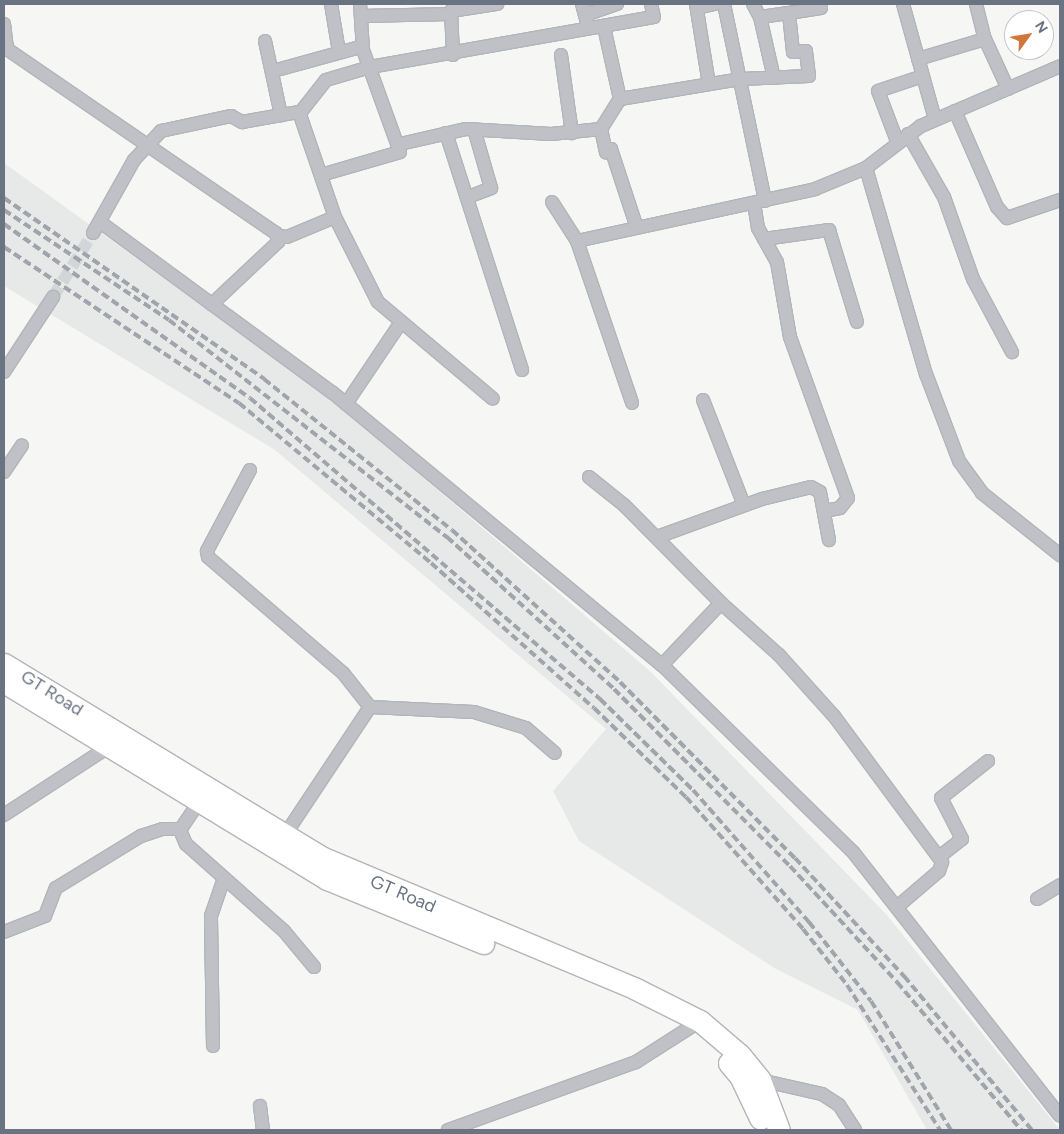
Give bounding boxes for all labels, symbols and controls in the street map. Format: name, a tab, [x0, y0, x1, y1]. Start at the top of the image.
north arrow	[1004, 10, 1054, 60]
text: N	[1031, 18, 1051, 36]
street label: GT Road	[17, 665, 87, 721]
street label: GT Road	[367, 870, 439, 918]

